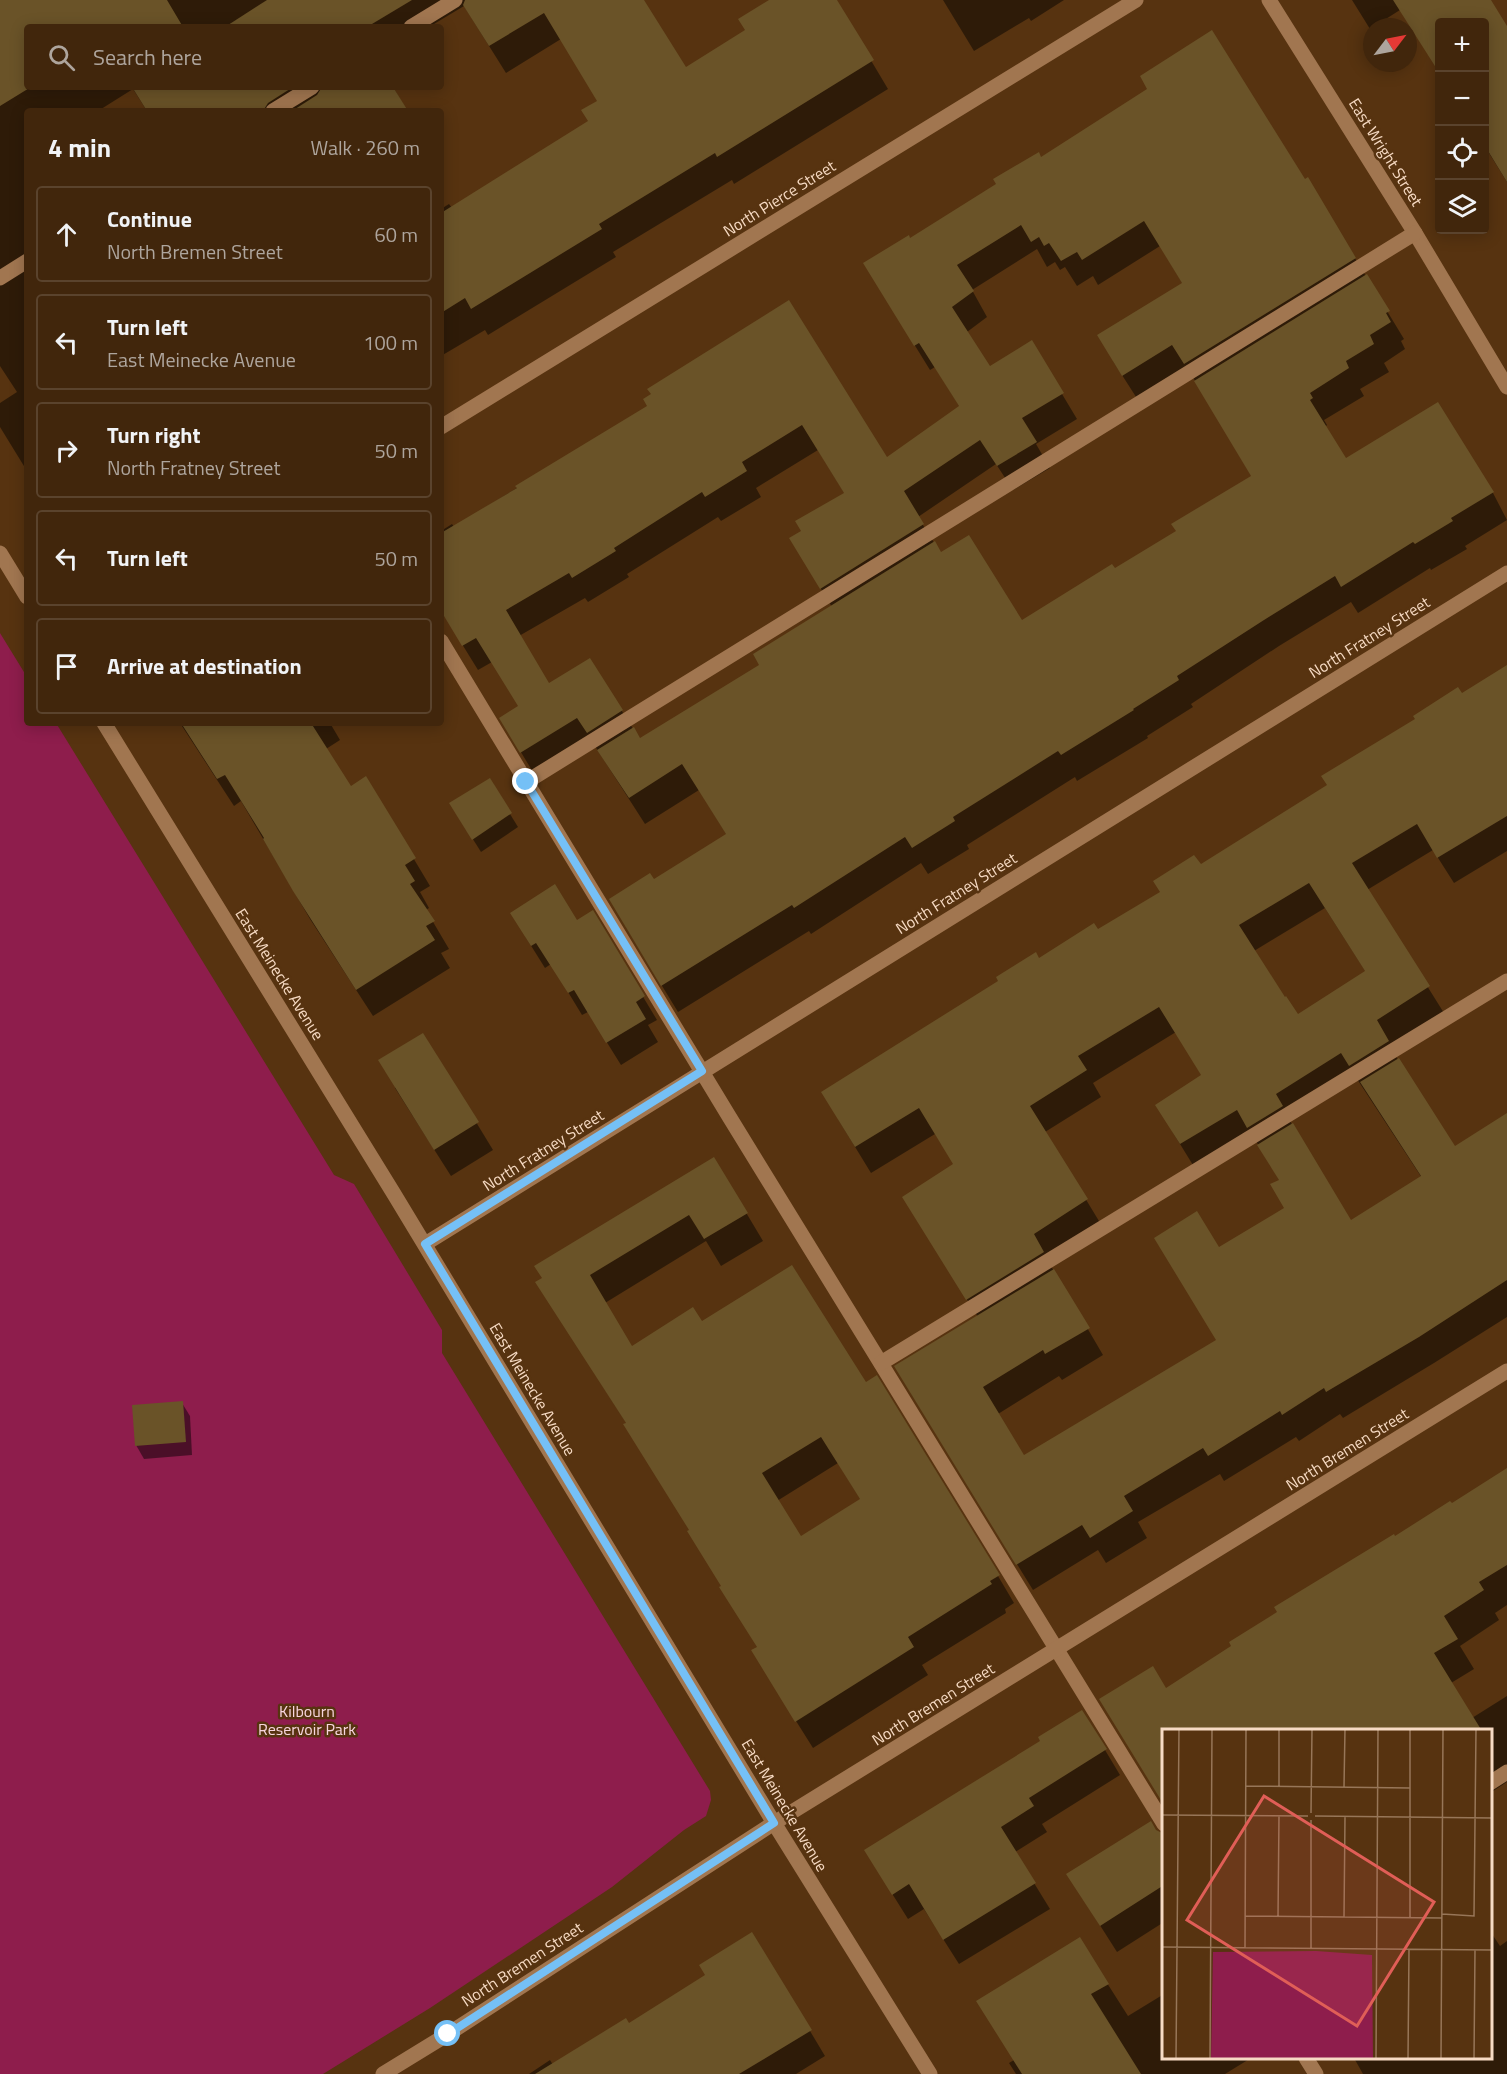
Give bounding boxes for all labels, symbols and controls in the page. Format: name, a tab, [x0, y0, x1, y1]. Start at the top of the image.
north arrow	[1363, 18, 1417, 72]
map controls	[1435, 18, 1489, 234]
button: +	[1435, 18, 1489, 72]
search box	[24, 24, 444, 90]
text: Search here	[93, 40, 202, 74]
icon: search	[45, 41, 78, 74]
button: −	[1435, 72, 1489, 126]
street label: East Wright Street	[1343, 93, 1429, 211]
button: locate	[1435, 126, 1489, 180]
text: 4 min	[48, 128, 111, 167]
text: Walk · 260 m	[311, 132, 420, 163]
street label: North Pierce Street	[718, 154, 840, 242]
button: layers	[1435, 180, 1489, 234]
text: Continue	[107, 202, 192, 236]
icon: ahead	[50, 218, 83, 251]
text: 60 m	[374, 219, 418, 250]
text: North Bremen Street	[107, 236, 283, 267]
text: Turn left	[107, 310, 188, 344]
icon: left	[50, 326, 83, 359]
text: 100 m	[363, 327, 418, 358]
text: East Meinecke Avenue	[107, 344, 296, 375]
text: Turn right	[107, 418, 201, 452]
icon: right	[50, 434, 83, 467]
text: 50 m	[374, 435, 418, 466]
text: North Fratney Street	[107, 452, 280, 483]
text: Turn left	[107, 541, 188, 575]
icon: left	[50, 542, 83, 575]
text: 50 m	[374, 543, 418, 574]
street label: North Fratney Street	[1304, 590, 1434, 684]
text: Arrive at destination	[107, 649, 302, 683]
icon: arrive	[50, 650, 83, 683]
route end	[512, 768, 538, 794]
street label: North Fratney Street	[891, 846, 1021, 940]
street label: East Meinecke Avenue	[230, 904, 330, 1044]
street label: North Fratney Street	[478, 1103, 608, 1197]
street label: East Meinecke Avenue	[484, 1318, 582, 1460]
street label: North Bremen Street	[1281, 1401, 1413, 1496]
street label: North Bremen Street	[867, 1656, 999, 1751]
park label: Kilbourn Reservoir Park	[258, 1699, 356, 1741]
inset map	[1162, 1729, 1492, 2059]
street label: East Meinecke Avenue	[736, 1734, 834, 1876]
street label: North Bremen Street	[457, 1915, 588, 2012]
route start	[434, 2020, 460, 2046]

